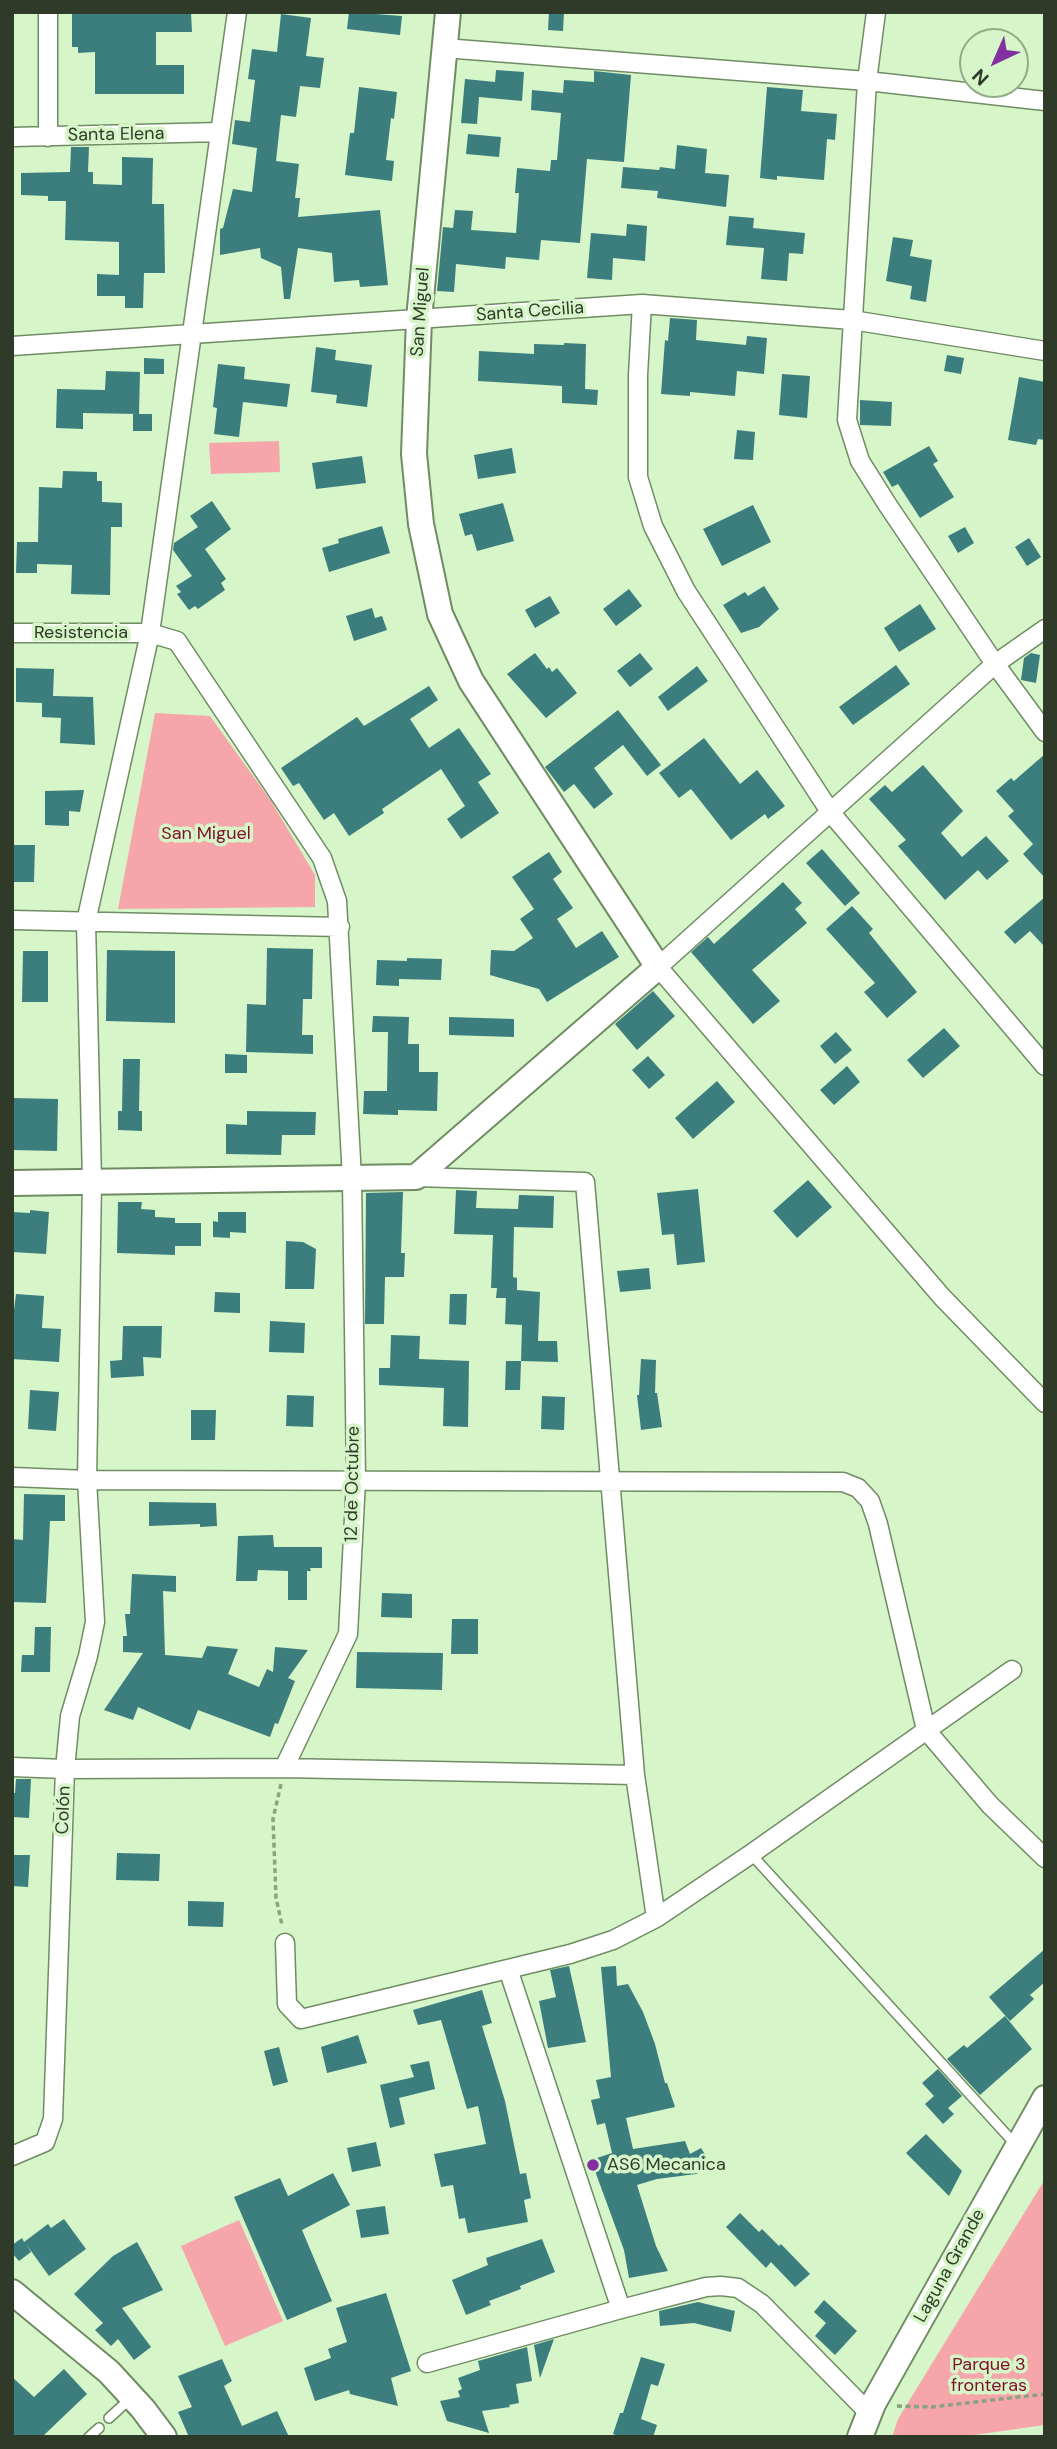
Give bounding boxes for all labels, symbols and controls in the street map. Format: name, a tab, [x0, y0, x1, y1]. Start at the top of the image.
north arrow	[959, 28, 1029, 98]
text: N	[967, 63, 994, 91]
street label: Santa Elena	[67, 123, 165, 147]
street label: San Miguel	[407, 267, 435, 357]
street label: Santa Cecilia	[475, 297, 585, 327]
street label: Resistencia	[34, 622, 128, 644]
park label: San Miguel	[161, 823, 251, 845]
street label: 12 de Octubre	[341, 1426, 365, 1542]
street label: Colón	[52, 1785, 76, 1835]
place label: AS6 Mecanica	[607, 2154, 726, 2176]
marker: AS6 Mecanica	[585, 2157, 601, 2173]
street label: Laguna Grande	[910, 2205, 990, 2327]
park label: Parque 3 fronteras	[951, 2354, 1027, 2396]

